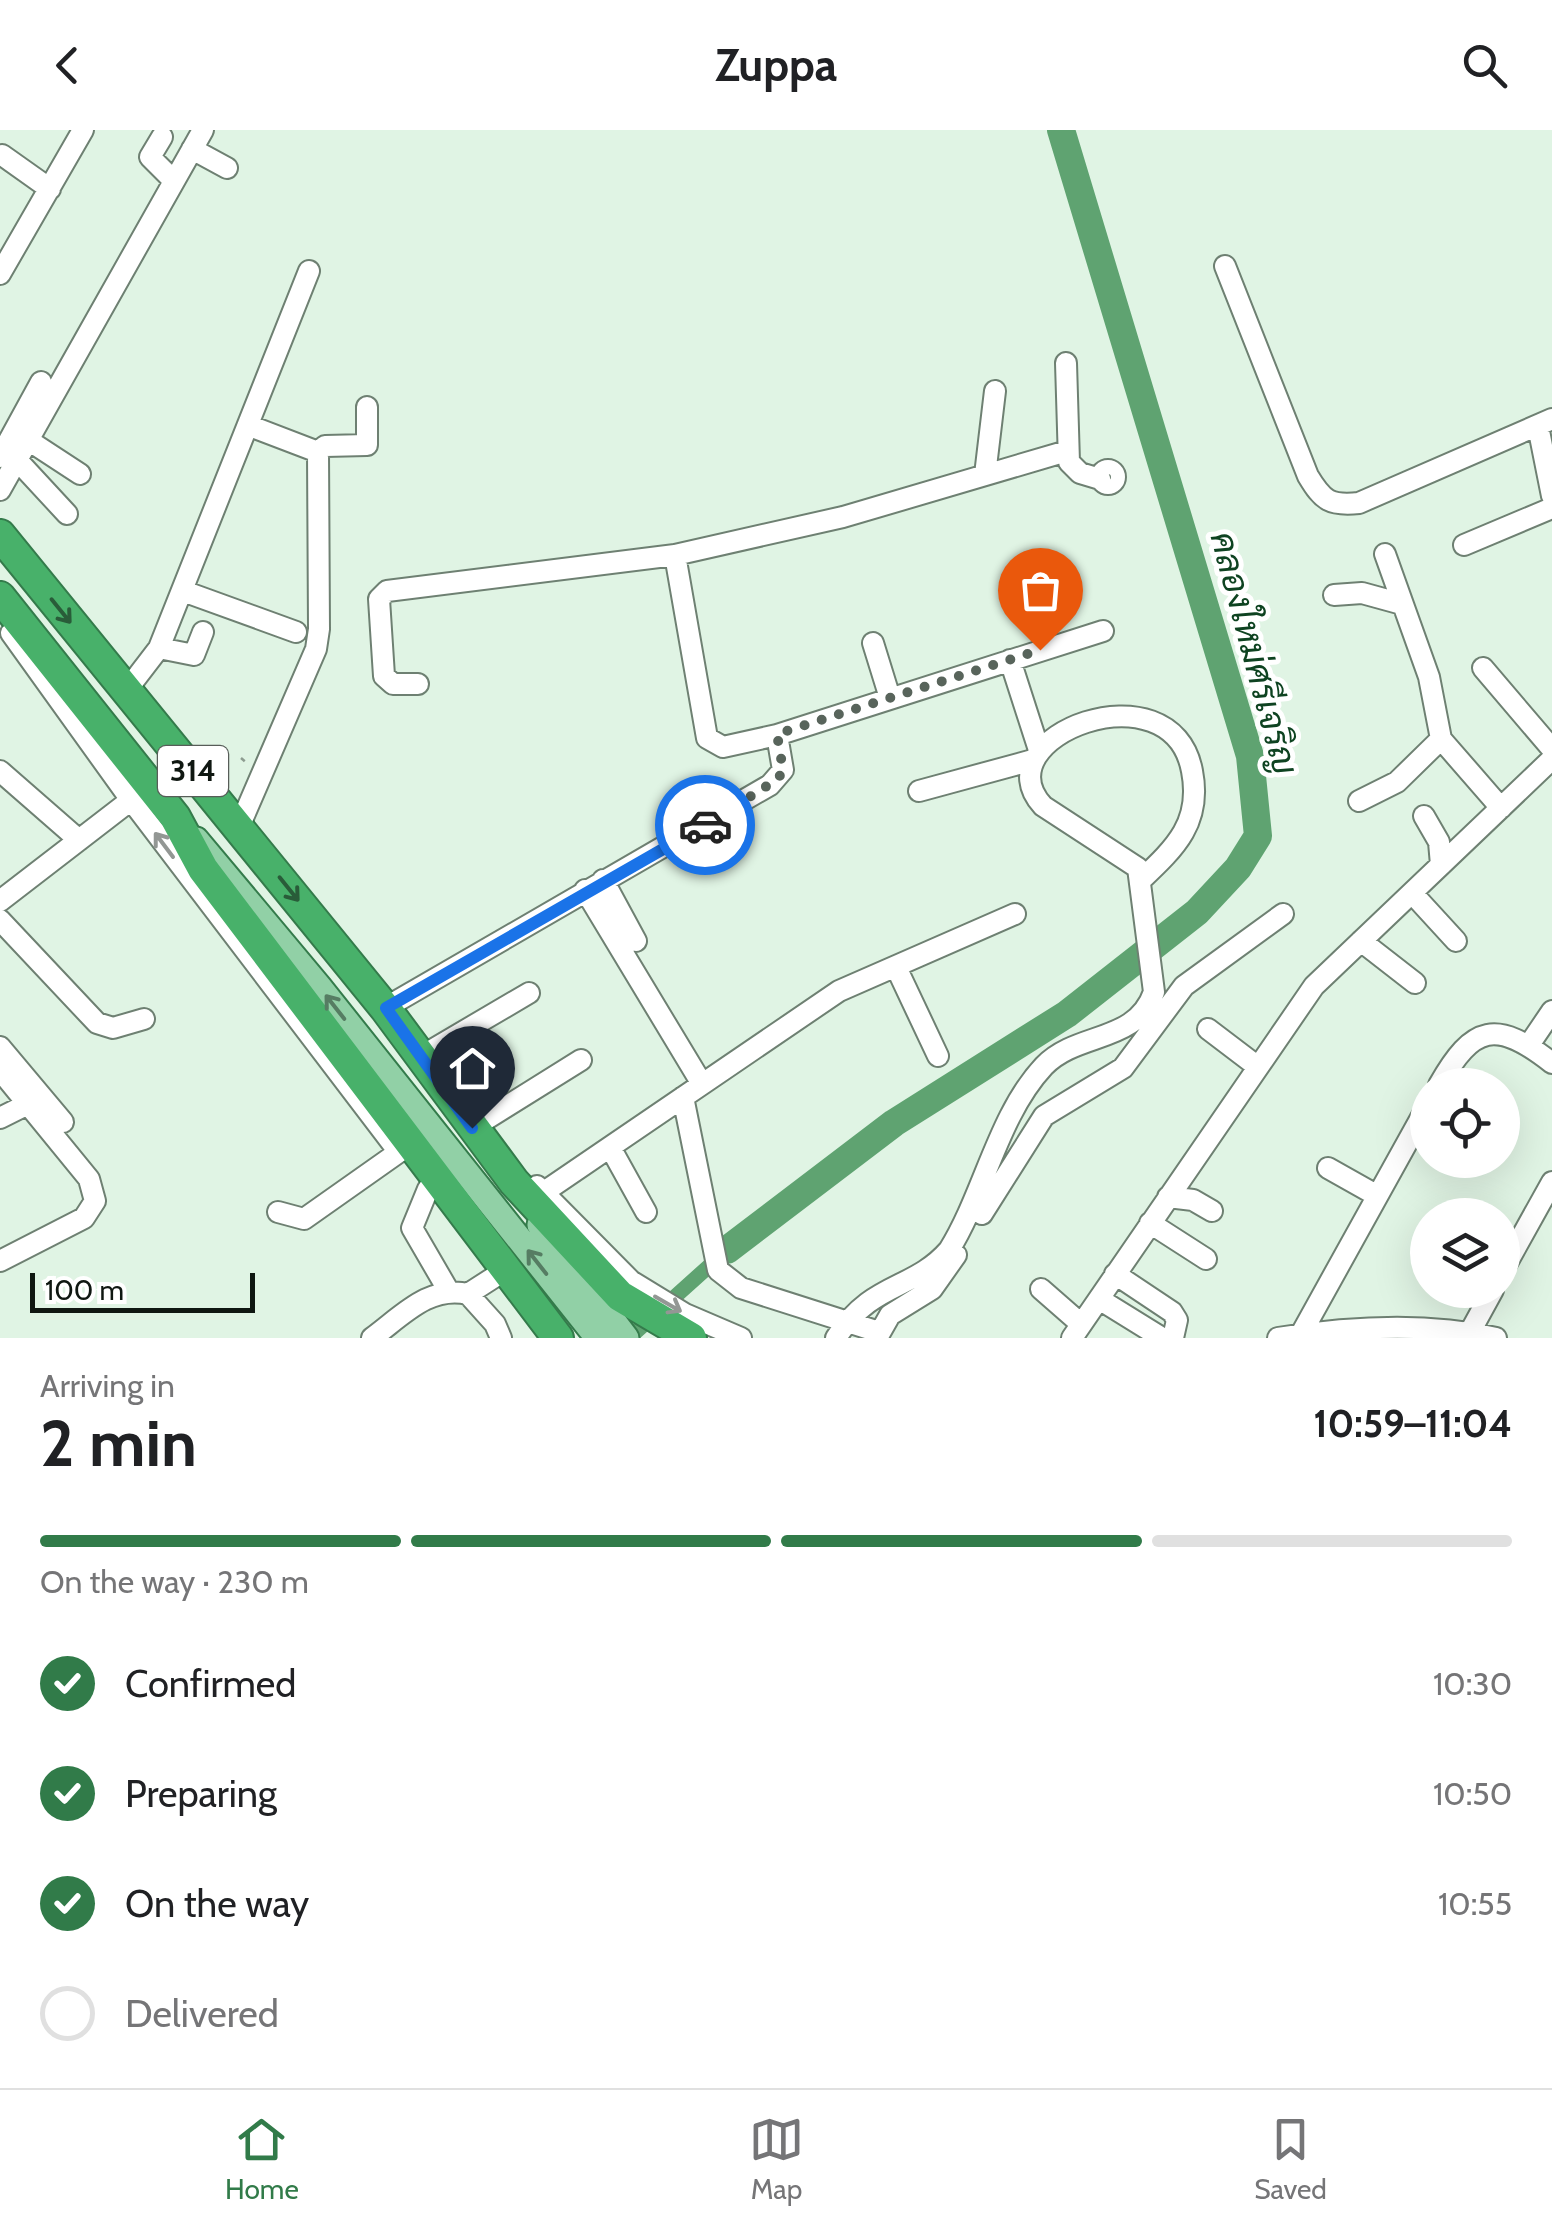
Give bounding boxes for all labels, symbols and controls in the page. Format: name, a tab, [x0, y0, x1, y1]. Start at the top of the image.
icon: back	[40, 38, 95, 93]
text: Zuppa	[715, 38, 837, 92]
icon: search	[1457, 38, 1512, 93]
water label: คลองใหม่ศรีเจริญ	[1201, 527, 1309, 779]
pin	[998, 548, 1083, 651]
icon: bag	[1013, 563, 1068, 618]
one-way arrow	[50, 597, 72, 623]
road number: 314	[158, 746, 228, 796]
courier	[655, 775, 755, 875]
icon: car	[678, 798, 733, 853]
one-way arrow	[153, 832, 174, 859]
one-way arrow	[278, 875, 300, 901]
one-way arrow	[325, 994, 346, 1021]
pin	[430, 1026, 515, 1129]
icon: home	[445, 1041, 500, 1096]
map controls	[1410, 1068, 1520, 1308]
button: locate	[1410, 1068, 1520, 1178]
button: layers	[1410, 1198, 1520, 1308]
one-way arrow	[526, 1249, 548, 1275]
scale bar	[30, 1268, 255, 1312]
text: 100 m	[45, 1273, 124, 1307]
one-way arrow	[653, 1294, 682, 1314]
text: Arriving in	[40, 1366, 175, 1405]
text: 10:59–11:04	[1314, 1400, 1512, 1447]
text: 2 min	[40, 1403, 197, 1482]
text: On the way · 230 m	[40, 1562, 309, 1601]
icon: check	[40, 1656, 95, 1711]
text: Confirmed	[125, 1660, 296, 1707]
text: 10:30	[1433, 1664, 1512, 1703]
icon: check	[40, 1766, 95, 1821]
text: Preparing	[125, 1770, 277, 1817]
text: 10:50	[1433, 1774, 1512, 1813]
icon: check	[40, 1876, 95, 1931]
text: On the way	[125, 1880, 309, 1927]
text: 10:55	[1438, 1884, 1512, 1923]
text: Delivered	[125, 1990, 279, 2037]
tab: Home	[225, 2112, 299, 2206]
tab: Map	[749, 2112, 804, 2206]
tab: Saved	[1254, 2112, 1327, 2206]

